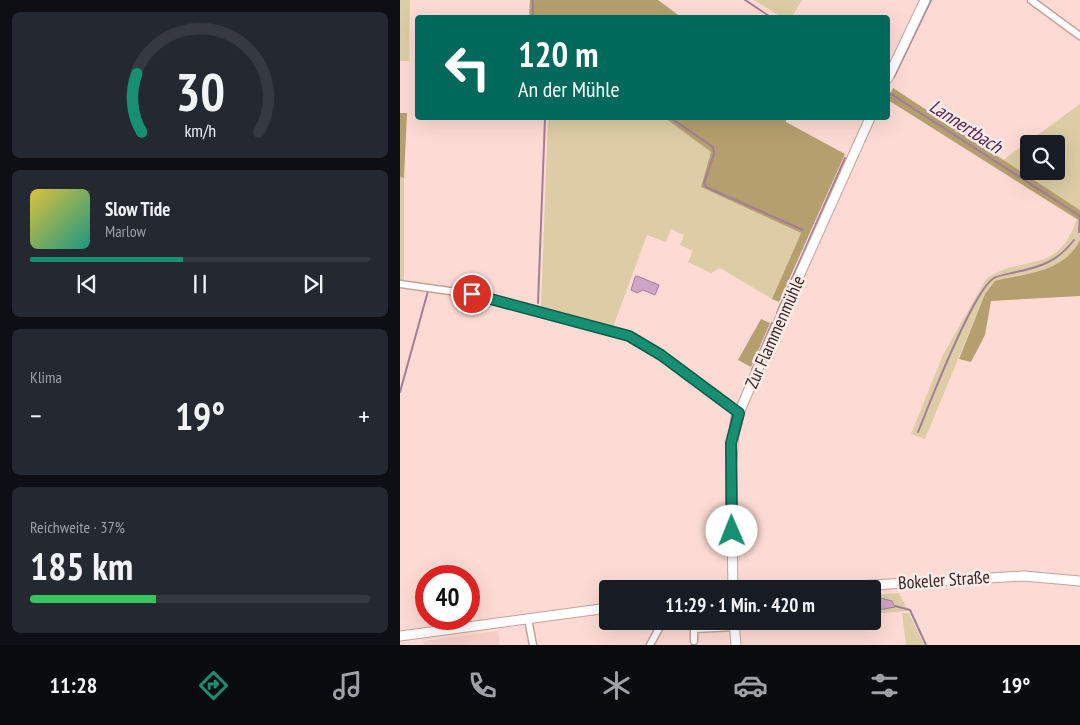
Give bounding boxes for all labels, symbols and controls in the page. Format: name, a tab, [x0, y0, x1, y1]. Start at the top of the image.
text: 120 m	[518, 31, 599, 77]
icon: left	[435, 35, 500, 100]
text: 30	[175, 58, 225, 125]
text: An der Mühle	[518, 75, 620, 103]
water label: Lannertbach	[925, 94, 1008, 159]
text: km/h	[184, 119, 216, 142]
map controls	[1020, 135, 1065, 180]
button: search	[1020, 135, 1065, 180]
text: Slow Tide	[105, 197, 170, 221]
text: Marlow	[105, 221, 146, 241]
icon: previous	[73, 270, 101, 298]
icon: pause	[186, 270, 214, 298]
icon: next	[299, 270, 327, 298]
street label: Zur Flammenmühle	[739, 272, 810, 392]
pin	[451, 273, 493, 315]
icon: arrive	[458, 280, 486, 308]
text: Klima	[30, 367, 62, 387]
text: 19°	[175, 391, 225, 440]
text: −	[30, 397, 42, 434]
text: +	[358, 397, 370, 434]
position arrow	[705, 504, 757, 556]
text: Reichweite · 37%	[30, 517, 125, 537]
text: 185 km	[30, 541, 133, 590]
speed limit sign: 40	[415, 565, 480, 630]
street label: Bokeler Straße	[897, 565, 991, 594]
text: 11:29 · 1 Min. · 420 m	[665, 593, 815, 617]
icon: directions	[196, 668, 231, 703]
icon: music	[330, 668, 365, 703]
icon: phone	[465, 668, 500, 703]
icon: climate	[599, 668, 634, 703]
icon: car	[733, 668, 768, 703]
icon: filters	[867, 668, 902, 703]
text: 11:28	[50, 671, 97, 699]
text: 19°	[1001, 671, 1030, 699]

